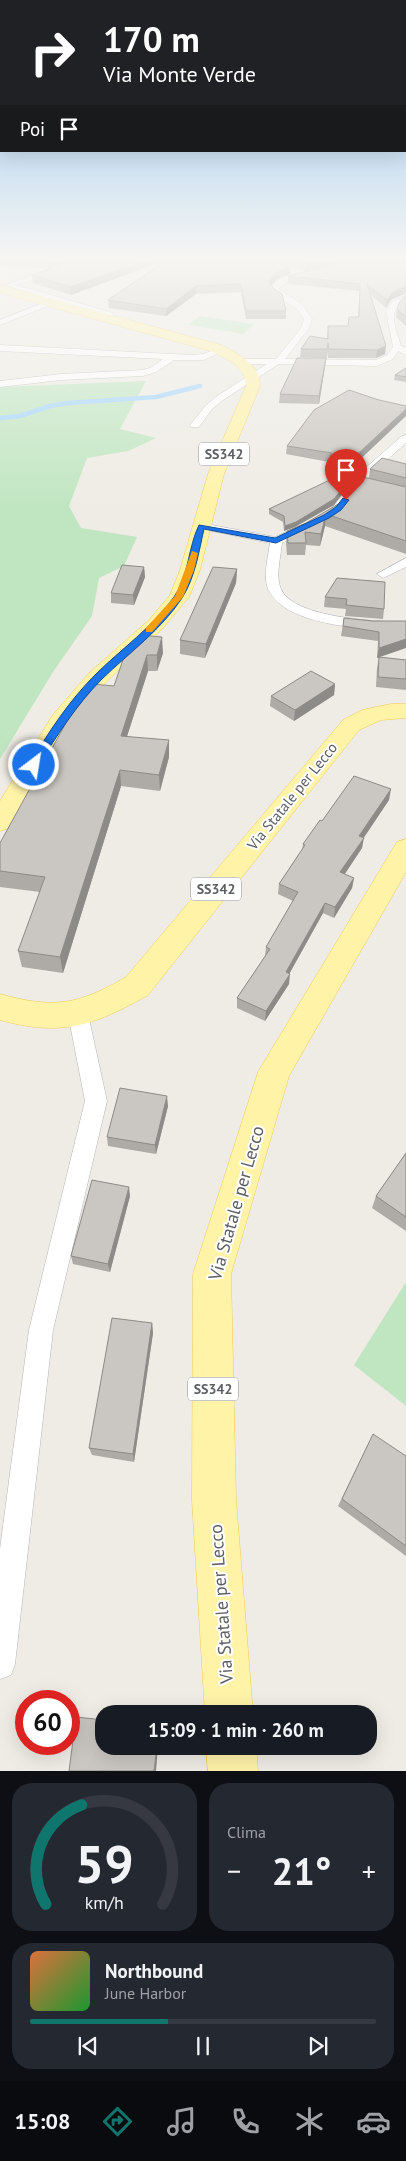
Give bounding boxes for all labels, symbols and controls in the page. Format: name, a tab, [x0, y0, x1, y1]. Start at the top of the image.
text: 170 m	[103, 16, 200, 62]
icon: right	[20, 20, 85, 85]
text: Via Monte Verde	[103, 60, 256, 88]
icon: arrive	[55, 115, 83, 143]
text: Poi	[20, 117, 45, 141]
road number: SS342	[199, 442, 249, 466]
pin	[325, 449, 367, 500]
icon: arrive	[332, 456, 360, 484]
position arrow	[7, 738, 59, 790]
street label: Via Statale per Lecco	[242, 738, 341, 854]
road number: SS342	[191, 878, 241, 901]
street label: Via Statale per Lecco	[203, 1123, 269, 1284]
road number: SS342	[188, 1378, 238, 1400]
street label: Via Statale per Lecco	[204, 1524, 238, 1685]
speed limit sign: 60	[15, 1690, 80, 1755]
text: 15:09 · 1 min · 260 m	[148, 1718, 324, 1742]
text: Clima	[227, 1822, 266, 1842]
text: 59	[75, 1830, 134, 1897]
text: 21°	[272, 1846, 331, 1895]
text: −	[227, 1852, 241, 1889]
text: +	[362, 1852, 376, 1889]
text: km/h	[85, 1891, 124, 1914]
text: Northbound	[105, 1959, 203, 1983]
text: June Harbor	[105, 1983, 186, 2003]
icon: previous	[74, 2032, 102, 2060]
icon: pause	[189, 2032, 217, 2060]
icon: next	[304, 2032, 332, 2060]
icon: directions	[100, 2104, 135, 2139]
icon: music	[164, 2104, 199, 2139]
icon: phone	[228, 2104, 263, 2139]
icon: climate	[292, 2104, 327, 2139]
icon: car	[356, 2104, 391, 2139]
text: 15:08	[15, 2107, 70, 2135]

